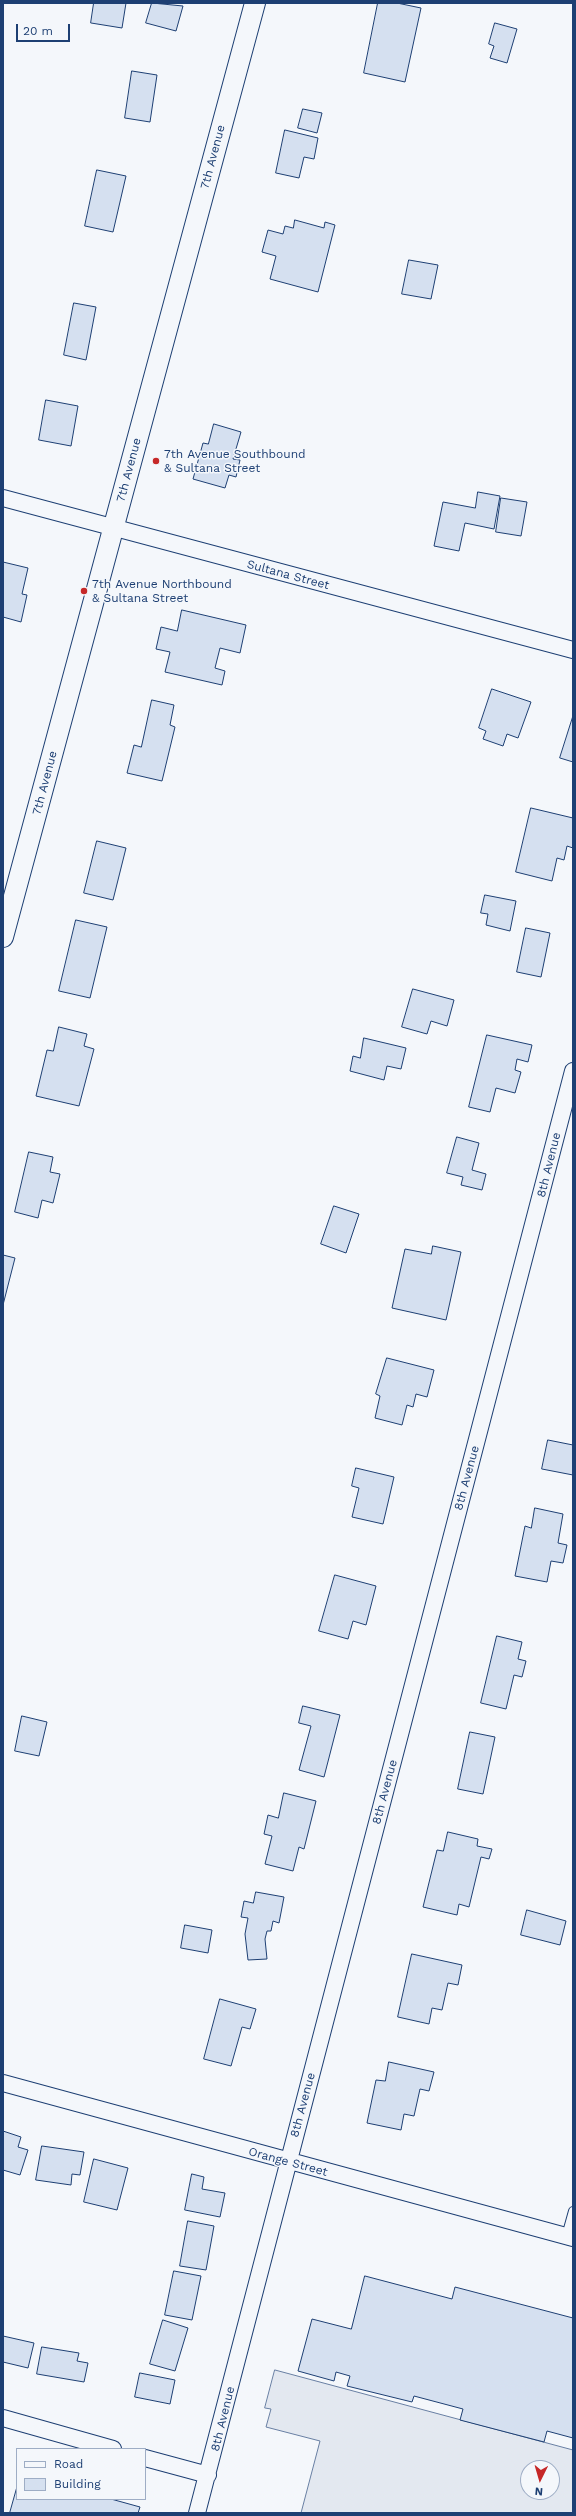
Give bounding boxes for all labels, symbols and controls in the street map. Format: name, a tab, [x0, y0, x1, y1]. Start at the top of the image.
scale bar	[18, 16, 72, 42]
text: 20 m	[23, 24, 53, 38]
street label: 7th Avenue	[198, 123, 228, 191]
street label: 7th Avenue	[114, 436, 144, 504]
place label: 7th Avenue Southbound & Sultana Street	[164, 447, 306, 475]
marker: 7th Avenue Southbound & Sultana Street	[151, 456, 161, 466]
street label: Sultana Street	[245, 557, 331, 593]
place label: 7th Avenue Northbound & Sultana Street	[92, 577, 232, 605]
marker: 7th Avenue Northbound & Sultana Street	[79, 586, 89, 596]
street label: 7th Avenue	[30, 749, 60, 817]
street label: 8th Avenue	[534, 1131, 564, 1199]
street label: 8th Avenue	[451, 1444, 483, 1512]
street label: 8th Avenue	[369, 1758, 401, 1826]
street label: 8th Avenue	[287, 2071, 319, 2139]
street label: Orange Street	[247, 2145, 329, 2179]
street label: 8th Avenue	[208, 2385, 238, 2453]
legend	[16, 2448, 146, 2500]
text: Road	[54, 2457, 83, 2471]
north arrow	[520, 2460, 560, 2500]
text: Building	[54, 2477, 101, 2491]
text: N	[534, 2485, 544, 2498]

